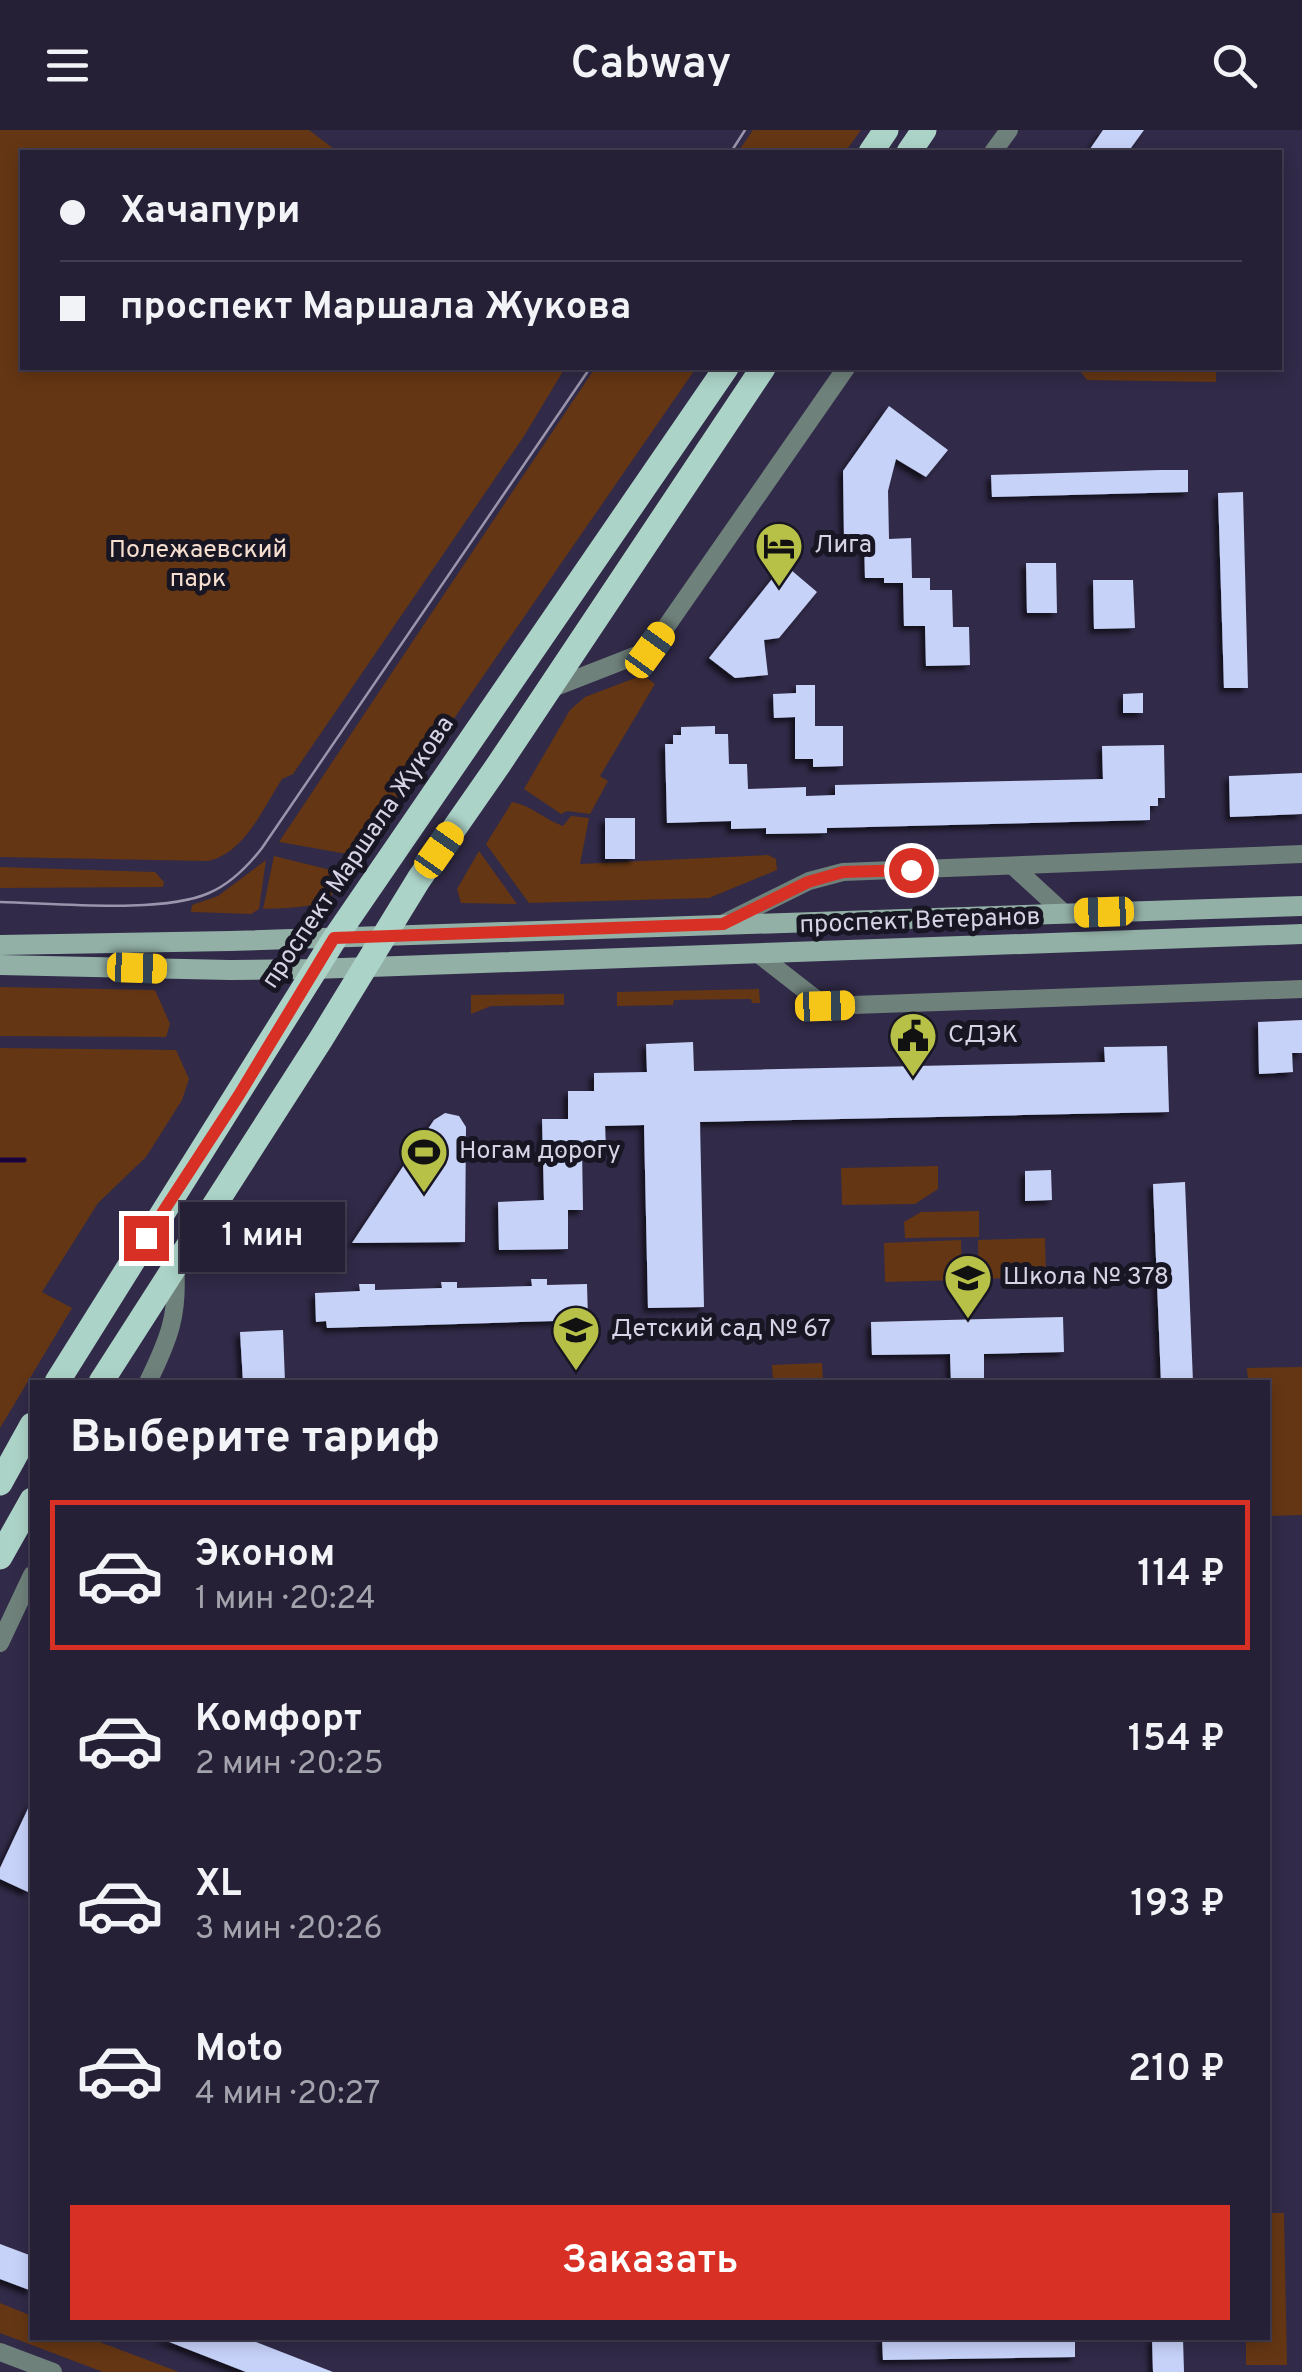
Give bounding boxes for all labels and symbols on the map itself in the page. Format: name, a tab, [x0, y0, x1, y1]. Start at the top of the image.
hotel icon: Лига	[753, 520, 805, 588]
place label: Лига	[814, 530, 872, 562]
park label: Полежаевский парк	[109, 535, 287, 596]
car	[620, 617, 680, 683]
street label: проспект Маршала Жукова	[256, 711, 462, 995]
car	[410, 817, 468, 883]
route start	[889, 848, 934, 893]
car	[1073, 896, 1135, 928]
street label: проспект Ветеранов	[799, 902, 1041, 942]
car	[106, 952, 168, 984]
car	[794, 990, 856, 1022]
public building icon: СДЭК	[887, 1010, 939, 1078]
place label: СДЭК	[948, 1020, 1018, 1052]
sports icon: Ногам дорогу	[398, 1126, 450, 1194]
place label: Ногам дорогу	[459, 1136, 621, 1168]
callout: 1 мин	[181, 1203, 346, 1273]
route end	[124, 1216, 169, 1261]
school or university icon: Школа № 378	[942, 1252, 994, 1320]
place label: Школа № 378	[1003, 1262, 1169, 1294]
school or university icon: Детский сад № 67	[550, 1304, 602, 1372]
place label: Детский сад № 67	[611, 1314, 831, 1346]

